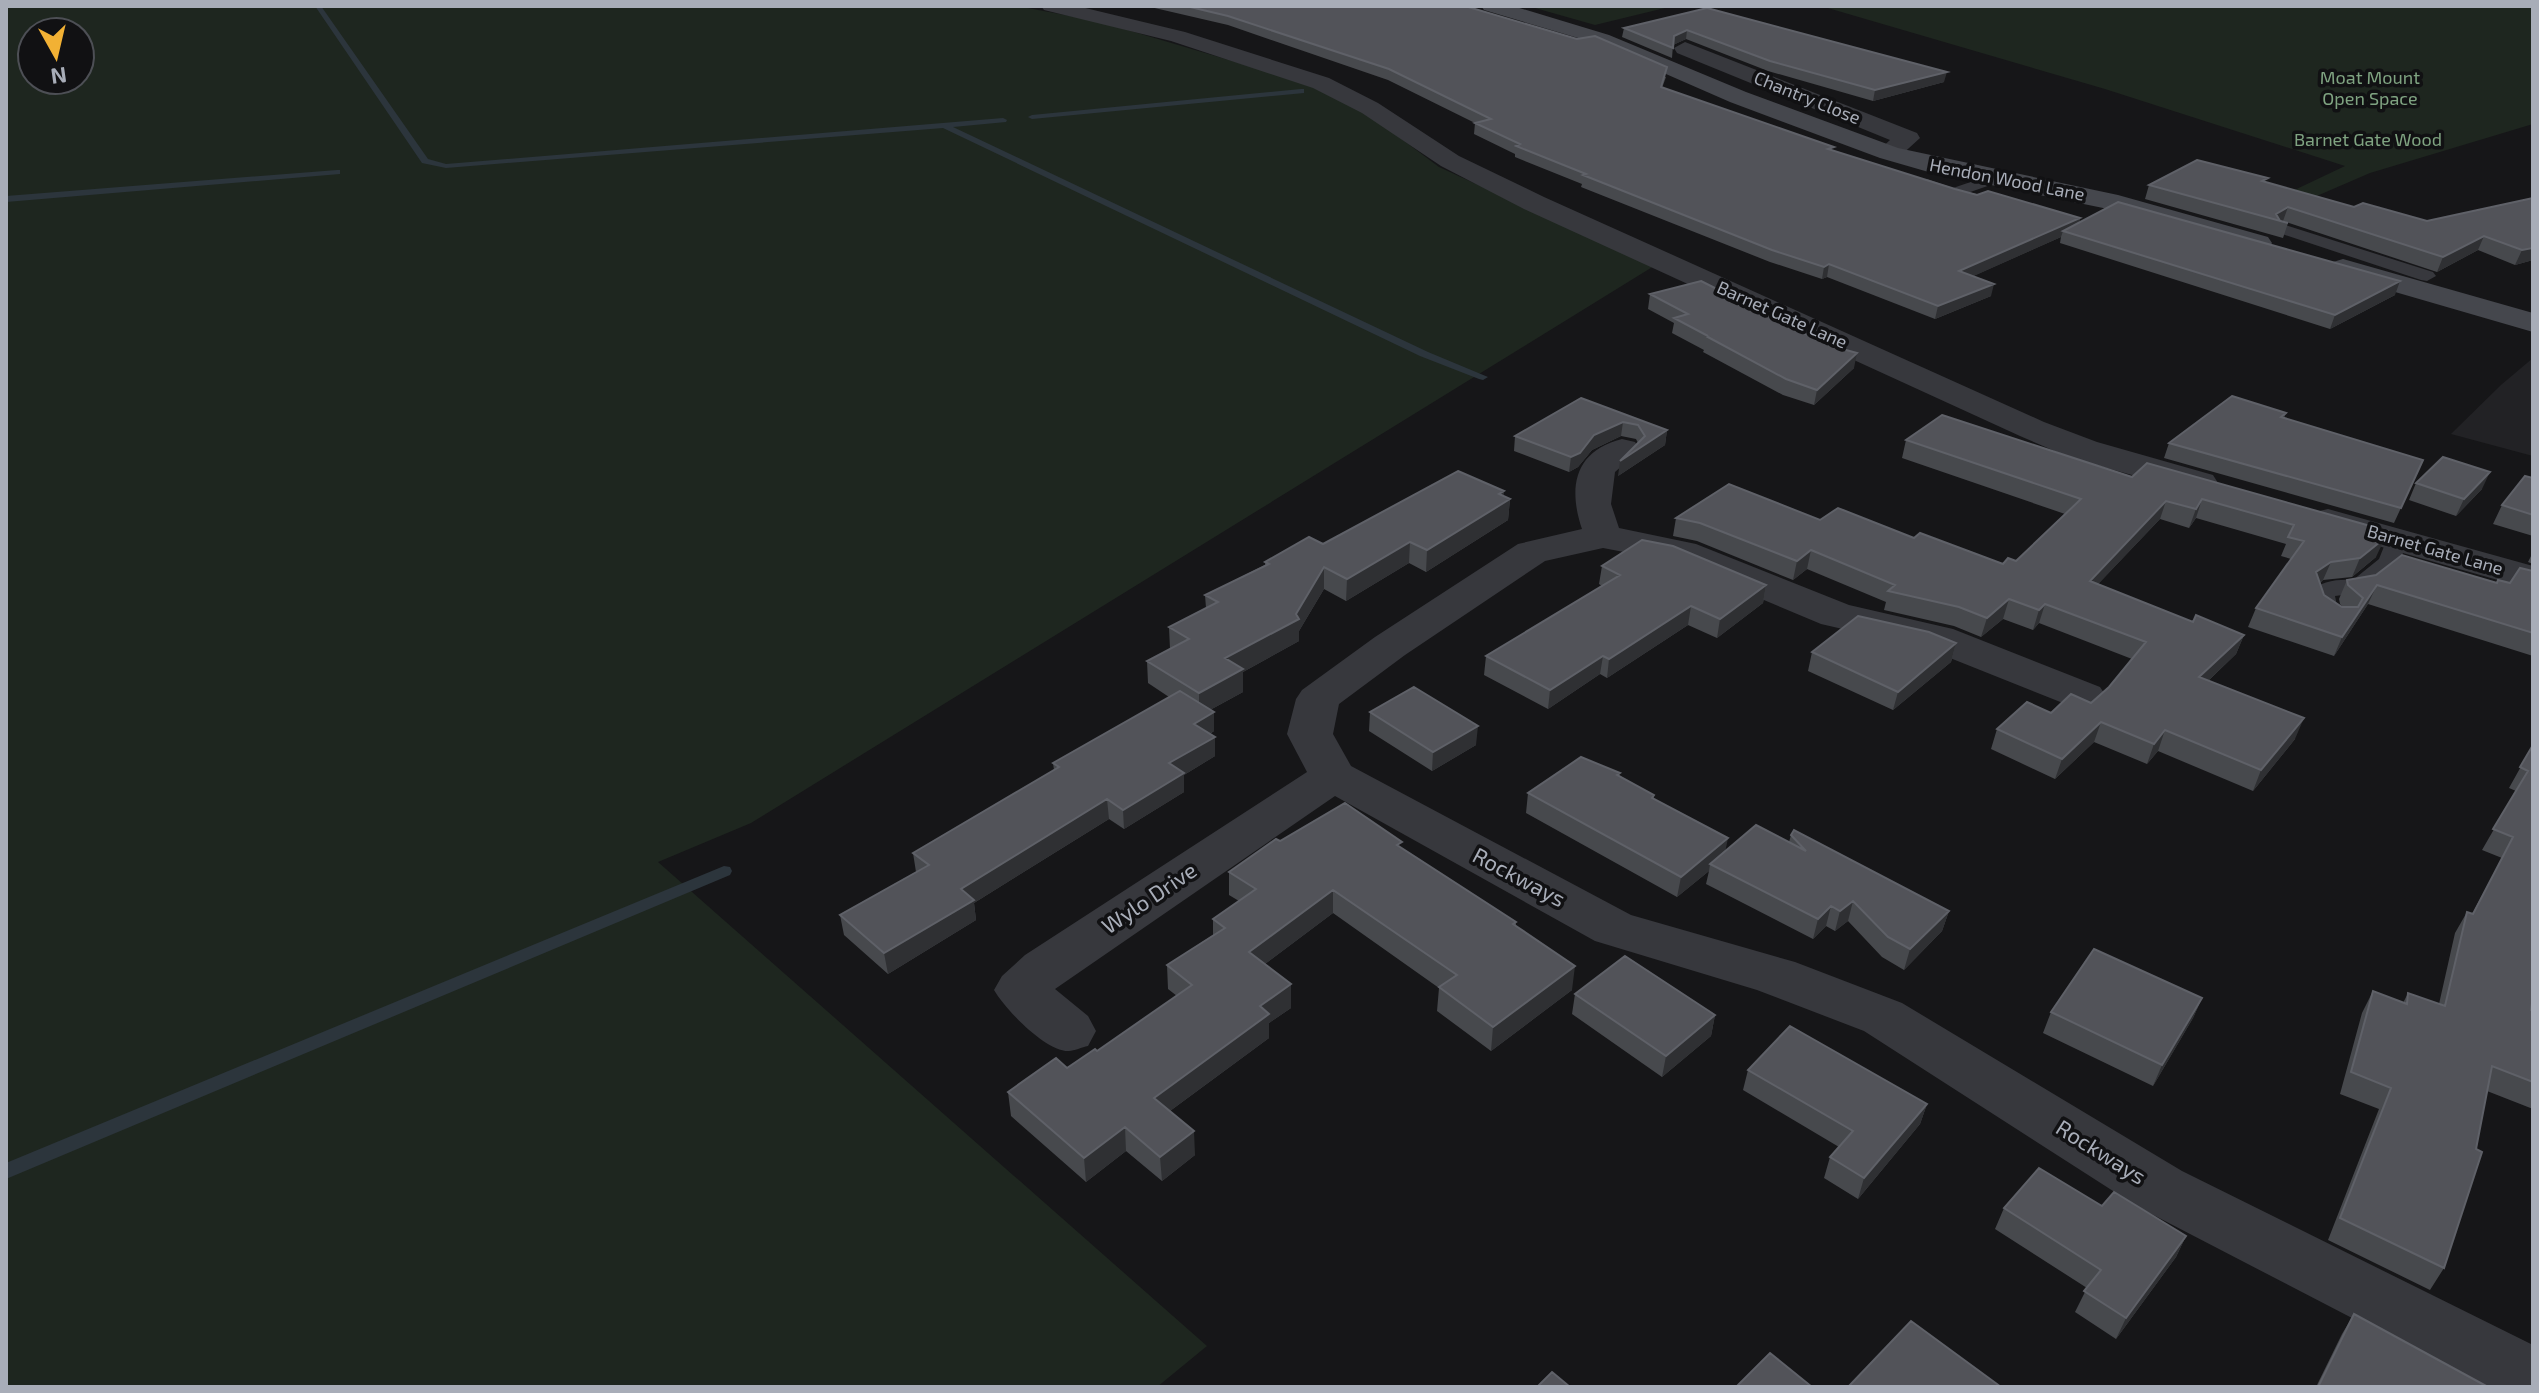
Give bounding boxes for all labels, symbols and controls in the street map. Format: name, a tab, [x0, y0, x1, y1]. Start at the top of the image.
north arrow	[16, 16, 96, 96]
text: N	[49, 63, 69, 91]
street label: Chantry Close	[1751, 66, 1864, 128]
park label: Moat Mount Open Space	[2320, 66, 2420, 109]
park label: Barnet Gate Wood	[2294, 128, 2442, 150]
street label: Hendon Wood Lane	[1928, 153, 2087, 205]
street label: Barnet Gate Lane	[1714, 276, 1851, 353]
street label: Barnet Gate Lane	[2365, 519, 2506, 579]
street label: Rockways	[1469, 841, 1570, 911]
street label: Wylo Drive	[1096, 856, 1201, 938]
street label: Rockways	[2052, 1113, 2151, 1189]

